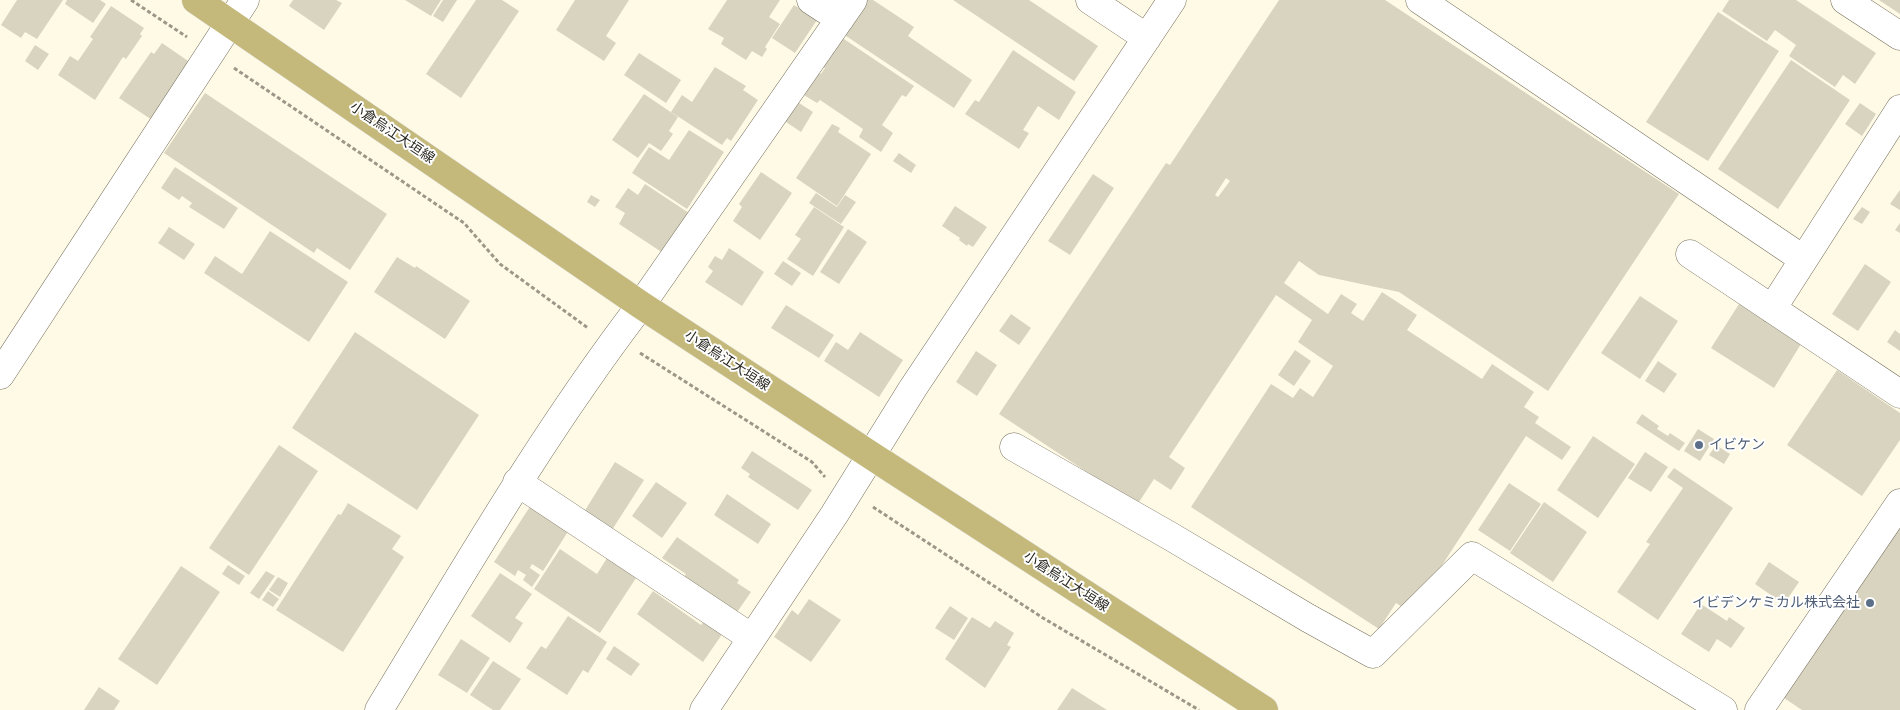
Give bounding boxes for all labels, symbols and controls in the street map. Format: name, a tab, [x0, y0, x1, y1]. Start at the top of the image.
street label: 小倉烏江大垣線	[347, 99, 437, 167]
street label: 小倉烏江大垣線	[681, 327, 773, 395]
place label: イビケン	[1709, 437, 1765, 453]
marker: イビケン	[1693, 439, 1705, 451]
street label: 小倉烏江大垣線	[1020, 548, 1112, 616]
place label: イビデンケミカル株式会社	[1692, 595, 1860, 611]
marker: イビデンケミカル株式会社	[1864, 597, 1876, 609]

